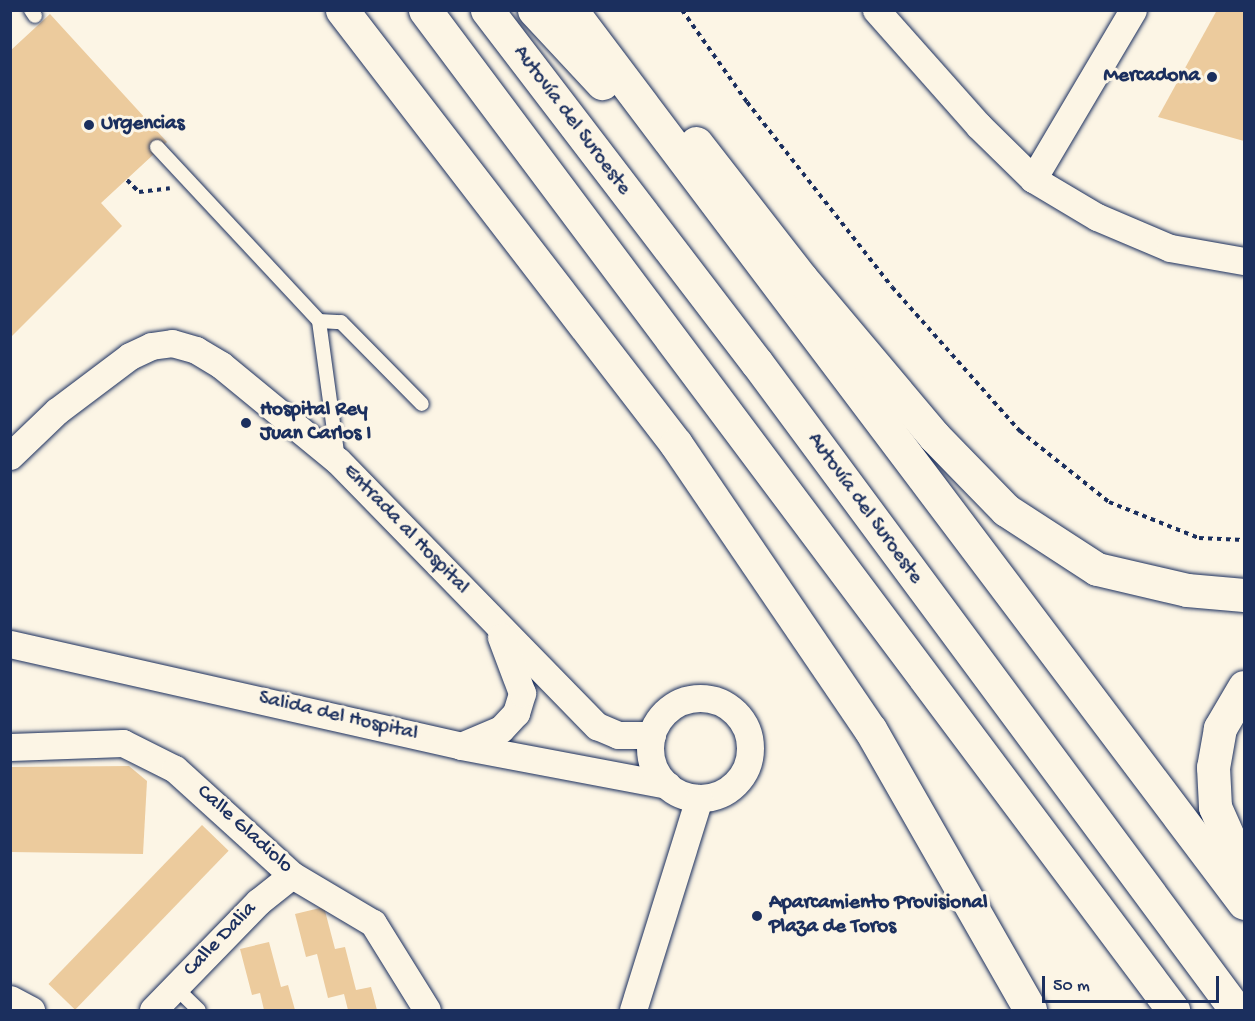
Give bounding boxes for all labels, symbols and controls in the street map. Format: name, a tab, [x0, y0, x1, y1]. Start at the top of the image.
street label: Autovía del Suroeste	[507, 41, 635, 201]
place label: Mercadona	[1104, 64, 1200, 90]
marker: Mercadona	[1205, 70, 1219, 84]
place label: Urgencias	[101, 112, 184, 138]
marker: Urgencias	[82, 118, 96, 132]
place label: Hospital Rey Juan Carlos I	[260, 398, 371, 448]
marker: Hospital Rey Juan Carlos I	[237, 414, 255, 432]
street label: Autovía del Suroeste	[801, 428, 927, 590]
street label: Entrada al Hospital	[336, 460, 474, 600]
street label: Salida del Hospital	[256, 686, 420, 748]
street label: Calle Gladiolo	[191, 780, 297, 880]
place label: Aparcamiento Provisional Plaza de Toros	[769, 891, 988, 941]
street label: Calle Dalia	[179, 897, 263, 983]
marker: Aparcamiento Provisional Plaza de Toros	[750, 909, 764, 923]
scale bar	[1045, 964, 1222, 1002]
text: 50 m	[1053, 976, 1090, 997]

